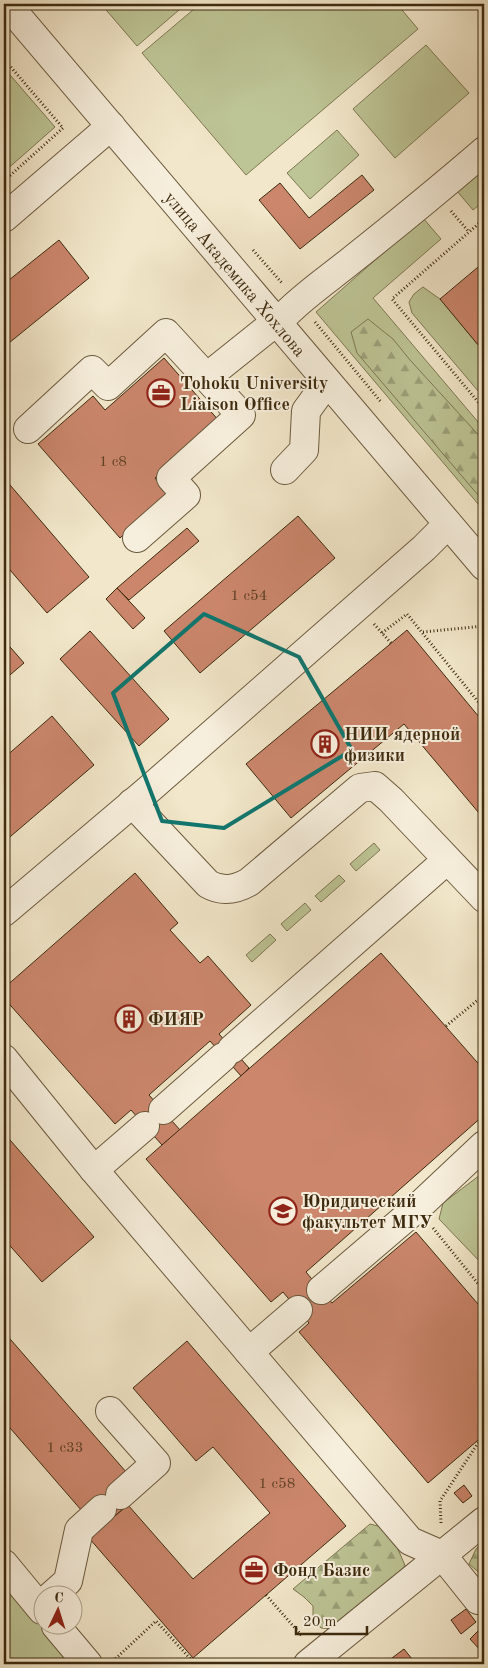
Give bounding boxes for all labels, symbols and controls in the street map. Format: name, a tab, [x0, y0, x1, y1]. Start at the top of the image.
street label: улица Академика Хохлова	[160, 189, 308, 361]
place label: Tohoku University Liaison Office	[180, 375, 329, 414]
office icon: Tohoku University Liaison Office	[146, 378, 176, 408]
house number: 1 с8	[99, 455, 127, 470]
house number: 1 с54	[231, 589, 267, 604]
place label: НИИ ядерной физики	[344, 726, 460, 766]
building icon: НИИ ядерной физики	[310, 729, 340, 759]
building icon: ФИЯР	[114, 1004, 144, 1034]
place label: ФИЯР	[148, 1011, 204, 1029]
place label: Юридический факультет МГУ	[302, 1193, 433, 1233]
school or university icon: Юридический факультет МГУ	[268, 1196, 298, 1226]
house number: 1 с33	[47, 1441, 83, 1456]
house number: 1 с58	[259, 1477, 295, 1492]
office icon: Фонд Базис	[239, 1555, 269, 1585]
place label: Фонд Базис	[273, 1562, 370, 1580]
north arrow	[32, 1586, 82, 1636]
text: С	[54, 1591, 64, 1605]
scale bar	[296, 1603, 367, 1635]
text: 20 m	[303, 1615, 337, 1630]

